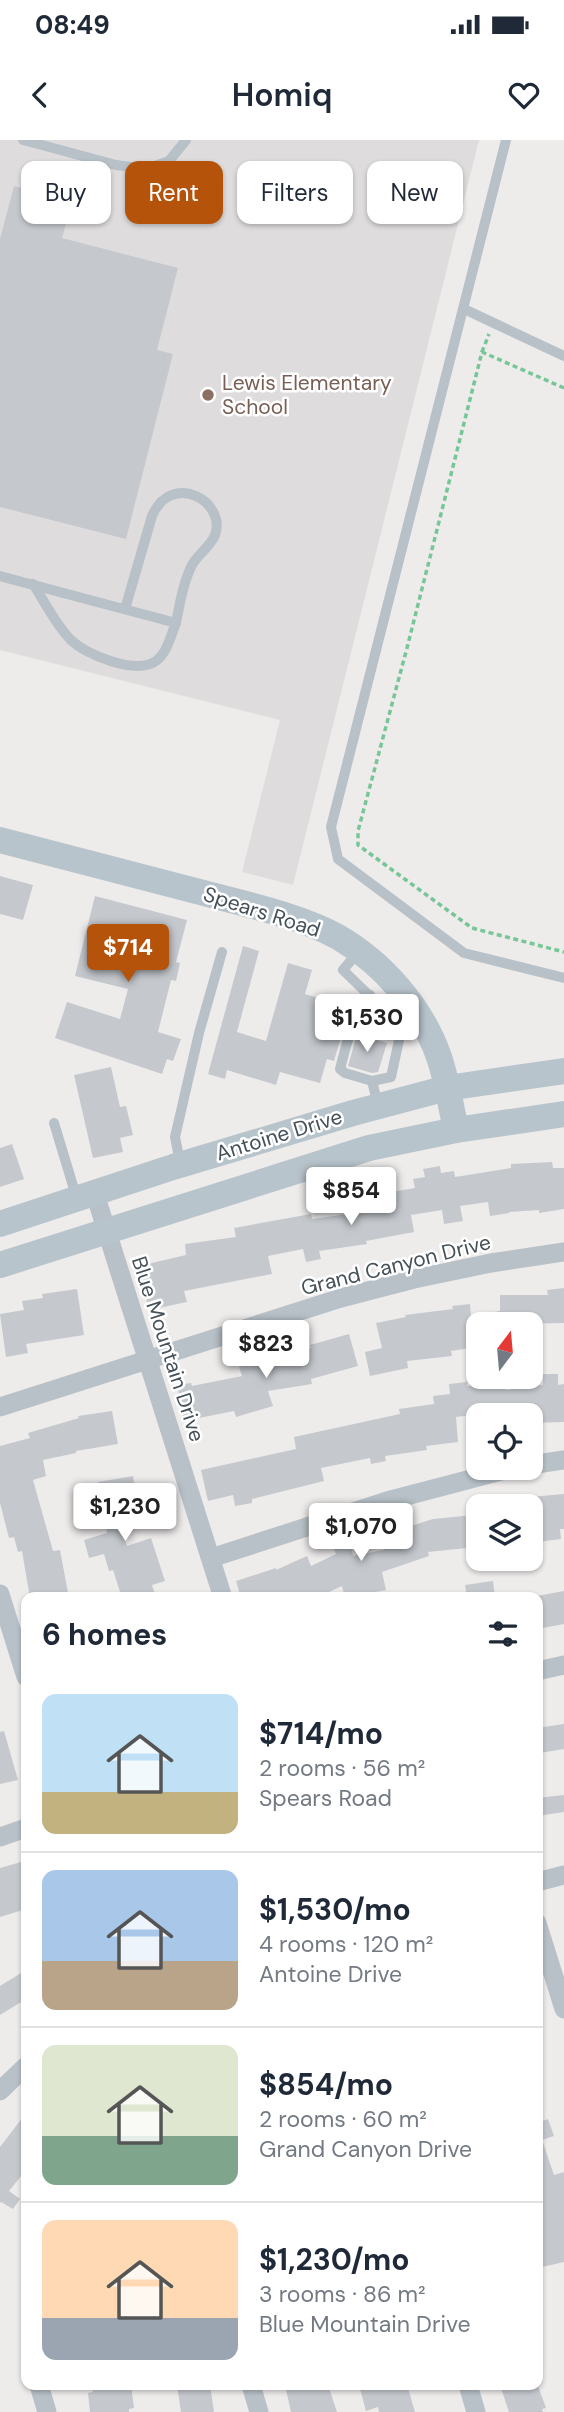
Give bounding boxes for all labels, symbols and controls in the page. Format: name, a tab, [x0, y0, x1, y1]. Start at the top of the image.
text: 08:49	[35, 8, 110, 42]
text: Homiq	[232, 74, 332, 116]
icon: back	[21, 76, 59, 114]
icon: heart	[505, 76, 543, 114]
chip: Buy	[21, 161, 111, 224]
chip: Rent	[125, 161, 223, 224]
chip: Filters	[237, 161, 353, 224]
chip: New	[367, 161, 463, 224]
place label: Lewis Elementary School	[222, 369, 392, 421]
marker: Lewis Elementary School	[200, 387, 216, 403]
street label: Spears Road	[200, 880, 324, 944]
pin: $714	[87, 924, 169, 984]
text: $714	[103, 932, 153, 962]
pin: $1,530	[310, 995, 424, 1054]
text: $1,530	[331, 1002, 403, 1032]
street label: Antoine Drive	[212, 1102, 346, 1167]
pin: $854	[310, 1168, 392, 1227]
text: $854	[322, 1175, 380, 1205]
street label: Grand Canyon Drive	[298, 1228, 494, 1302]
street label: Blue Mountain Drive	[125, 1253, 211, 1445]
north arrow	[466, 1312, 542, 1390]
map controls	[466, 1312, 543, 1571]
pin: $823	[225, 1320, 307, 1380]
text: $823	[238, 1328, 294, 1358]
button: locate	[466, 1403, 543, 1480]
pin: $1,230	[68, 1484, 182, 1543]
text: $1,230	[89, 1491, 161, 1521]
button: layers	[466, 1494, 543, 1571]
pin: $1,070	[304, 1504, 418, 1563]
text: $1,070	[325, 1511, 397, 1541]
text: 6 homes	[42, 1615, 167, 1654]
icon: filters	[484, 1615, 522, 1653]
text: $714/mo	[259, 1714, 383, 1753]
icon: home	[98, 1722, 182, 1806]
text: 2 rooms · 56 m²	[259, 1753, 425, 1783]
text: Spears Road	[259, 1783, 392, 1813]
text: $1,530/mo	[259, 1890, 411, 1929]
icon: home	[98, 1898, 182, 1982]
text: 4 rooms · 120 m²	[259, 1929, 433, 1959]
text: Antoine Drive	[259, 1959, 402, 1989]
text: $854/mo	[259, 2065, 393, 2104]
icon: home	[98, 2073, 182, 2157]
text: 2 rooms · 60 m²	[259, 2104, 427, 2134]
text: Grand Canyon Drive	[259, 2134, 472, 2164]
text: $1,230/mo	[259, 2240, 410, 2279]
icon: home	[98, 2248, 182, 2332]
text: 3 rooms · 86 m²	[259, 2279, 426, 2309]
text: Blue Mountain Drive	[259, 2309, 471, 2339]

